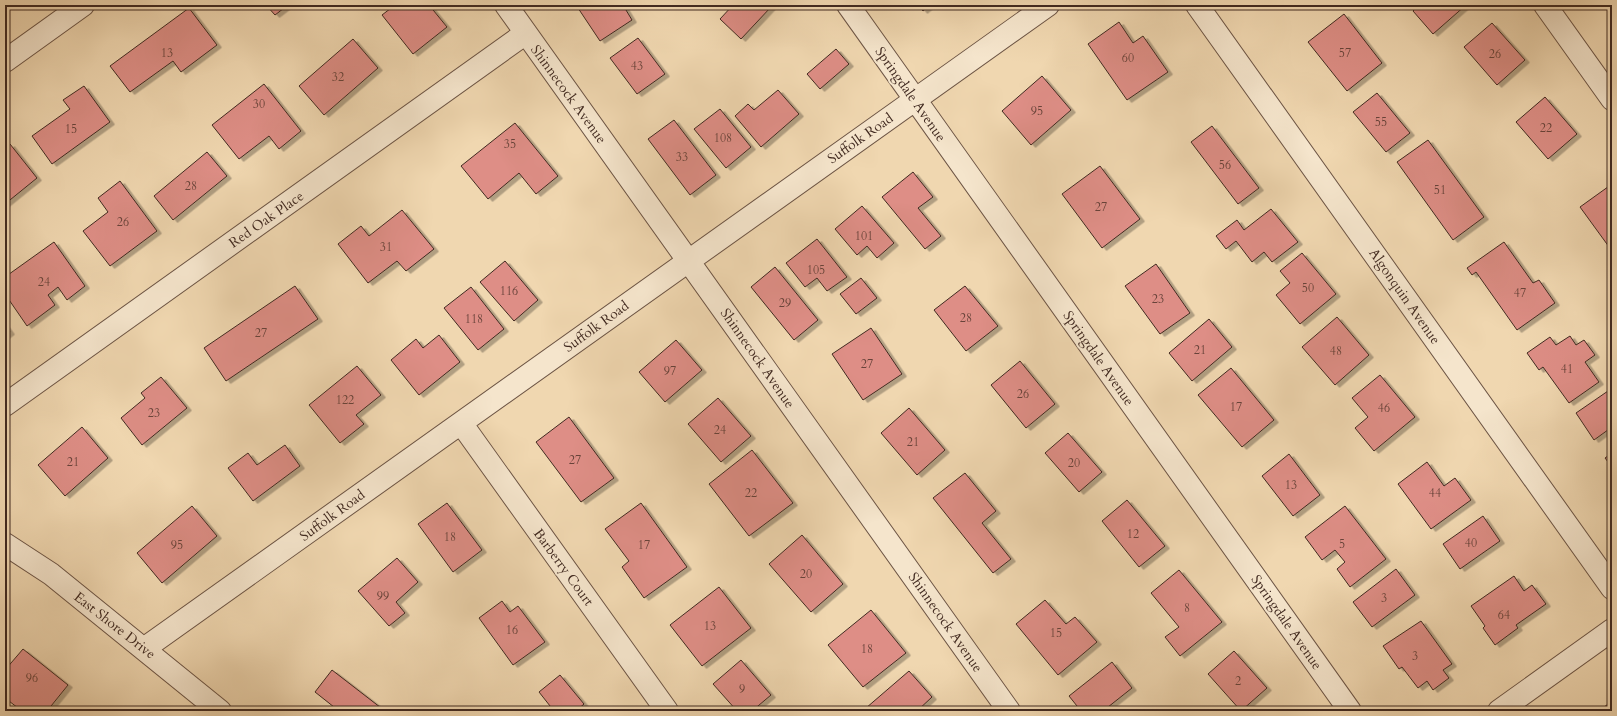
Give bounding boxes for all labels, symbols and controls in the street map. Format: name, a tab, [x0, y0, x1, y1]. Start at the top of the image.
street label: Shinnecock Avenue	[526, 41, 611, 148]
street label: Springdale Avenue	[871, 43, 950, 146]
house number: 13	[161, 45, 173, 61]
house number: 57	[1339, 45, 1351, 61]
house number: 26	[1489, 46, 1501, 62]
house number: 60	[1122, 50, 1134, 66]
house number: 43	[631, 58, 643, 74]
house number: 32	[332, 69, 344, 85]
house number: 30	[253, 96, 265, 112]
house number: 95	[1031, 103, 1043, 119]
street label: Suffolk Road	[824, 108, 897, 168]
house number: 55	[1375, 114, 1387, 130]
house number: 22	[1540, 120, 1552, 136]
house number: 15	[65, 121, 77, 137]
house number: 108	[714, 130, 732, 146]
house number: 35	[504, 136, 516, 152]
house number: 33	[676, 149, 688, 165]
house number: 56	[1219, 157, 1231, 173]
house number: 28	[185, 178, 197, 194]
house number: 51	[1434, 182, 1446, 198]
street label: Red Oak Place	[225, 187, 307, 252]
house number: 27	[1095, 199, 1107, 215]
house number: 26	[117, 214, 129, 230]
house number: 101	[855, 228, 873, 244]
house number: 31	[380, 239, 392, 255]
street label: Algonquin Avenue	[1364, 245, 1445, 348]
house number: 105	[807, 262, 825, 278]
house number: 24	[38, 274, 50, 290]
house number: 50	[1302, 280, 1314, 296]
house number: 116	[500, 283, 518, 299]
house number: 47	[1514, 285, 1526, 301]
house number: 23	[1152, 291, 1164, 307]
house number: 29	[779, 295, 791, 311]
street label: Suffolk Road	[560, 296, 633, 357]
street label: Shinnecock Avenue	[716, 305, 799, 412]
street label: Springdale Avenue	[1059, 307, 1138, 410]
house number: 28	[960, 310, 972, 326]
house number: 118	[465, 311, 483, 327]
house number: 27	[255, 325, 267, 341]
house number: 21	[1194, 342, 1206, 358]
house number: 48	[1330, 343, 1342, 359]
house number: 27	[861, 356, 873, 372]
house number: 41	[1561, 361, 1573, 377]
house number: 97	[664, 363, 676, 379]
house number: 26	[1017, 386, 1029, 402]
house number: 122	[336, 392, 354, 408]
house number: 17	[1230, 399, 1242, 415]
house number: 46	[1378, 400, 1390, 416]
house number: 23	[148, 405, 160, 421]
house number: 24	[714, 422, 726, 438]
house number: 21	[907, 434, 919, 450]
house number: 27	[569, 452, 581, 468]
house number: 21	[67, 454, 79, 470]
house number: 20	[1068, 455, 1080, 471]
house number: 13	[1285, 477, 1297, 493]
street label: Suffolk Road	[296, 485, 369, 546]
house number: 22	[745, 485, 757, 501]
house number: 44	[1429, 485, 1441, 501]
street label: Barberry Court	[529, 525, 598, 610]
house number: 12	[1127, 526, 1139, 542]
house number: 18	[444, 529, 456, 545]
house number: 40	[1465, 535, 1477, 551]
house number: 5	[1339, 536, 1345, 552]
house number: 95	[171, 537, 183, 553]
house number: 17	[638, 537, 650, 553]
house number: 20	[800, 566, 812, 582]
street label: Shinnecock Avenue	[904, 569, 987, 676]
street label: Springdale Avenue	[1247, 571, 1326, 674]
street label: East Shore Drive	[70, 587, 160, 663]
house number: 99	[377, 588, 389, 604]
house number: 3	[1381, 590, 1387, 606]
house number: 8	[1184, 600, 1190, 616]
house number: 64	[1498, 607, 1510, 623]
house number: 13	[704, 618, 716, 634]
house number: 16	[506, 622, 518, 638]
house number: 15	[1050, 625, 1062, 641]
house number: 18	[861, 641, 873, 657]
house number: 3	[1412, 648, 1418, 664]
house number: 96	[26, 670, 38, 686]
house number: 2	[1235, 673, 1241, 689]
house number: 9	[739, 681, 745, 697]

